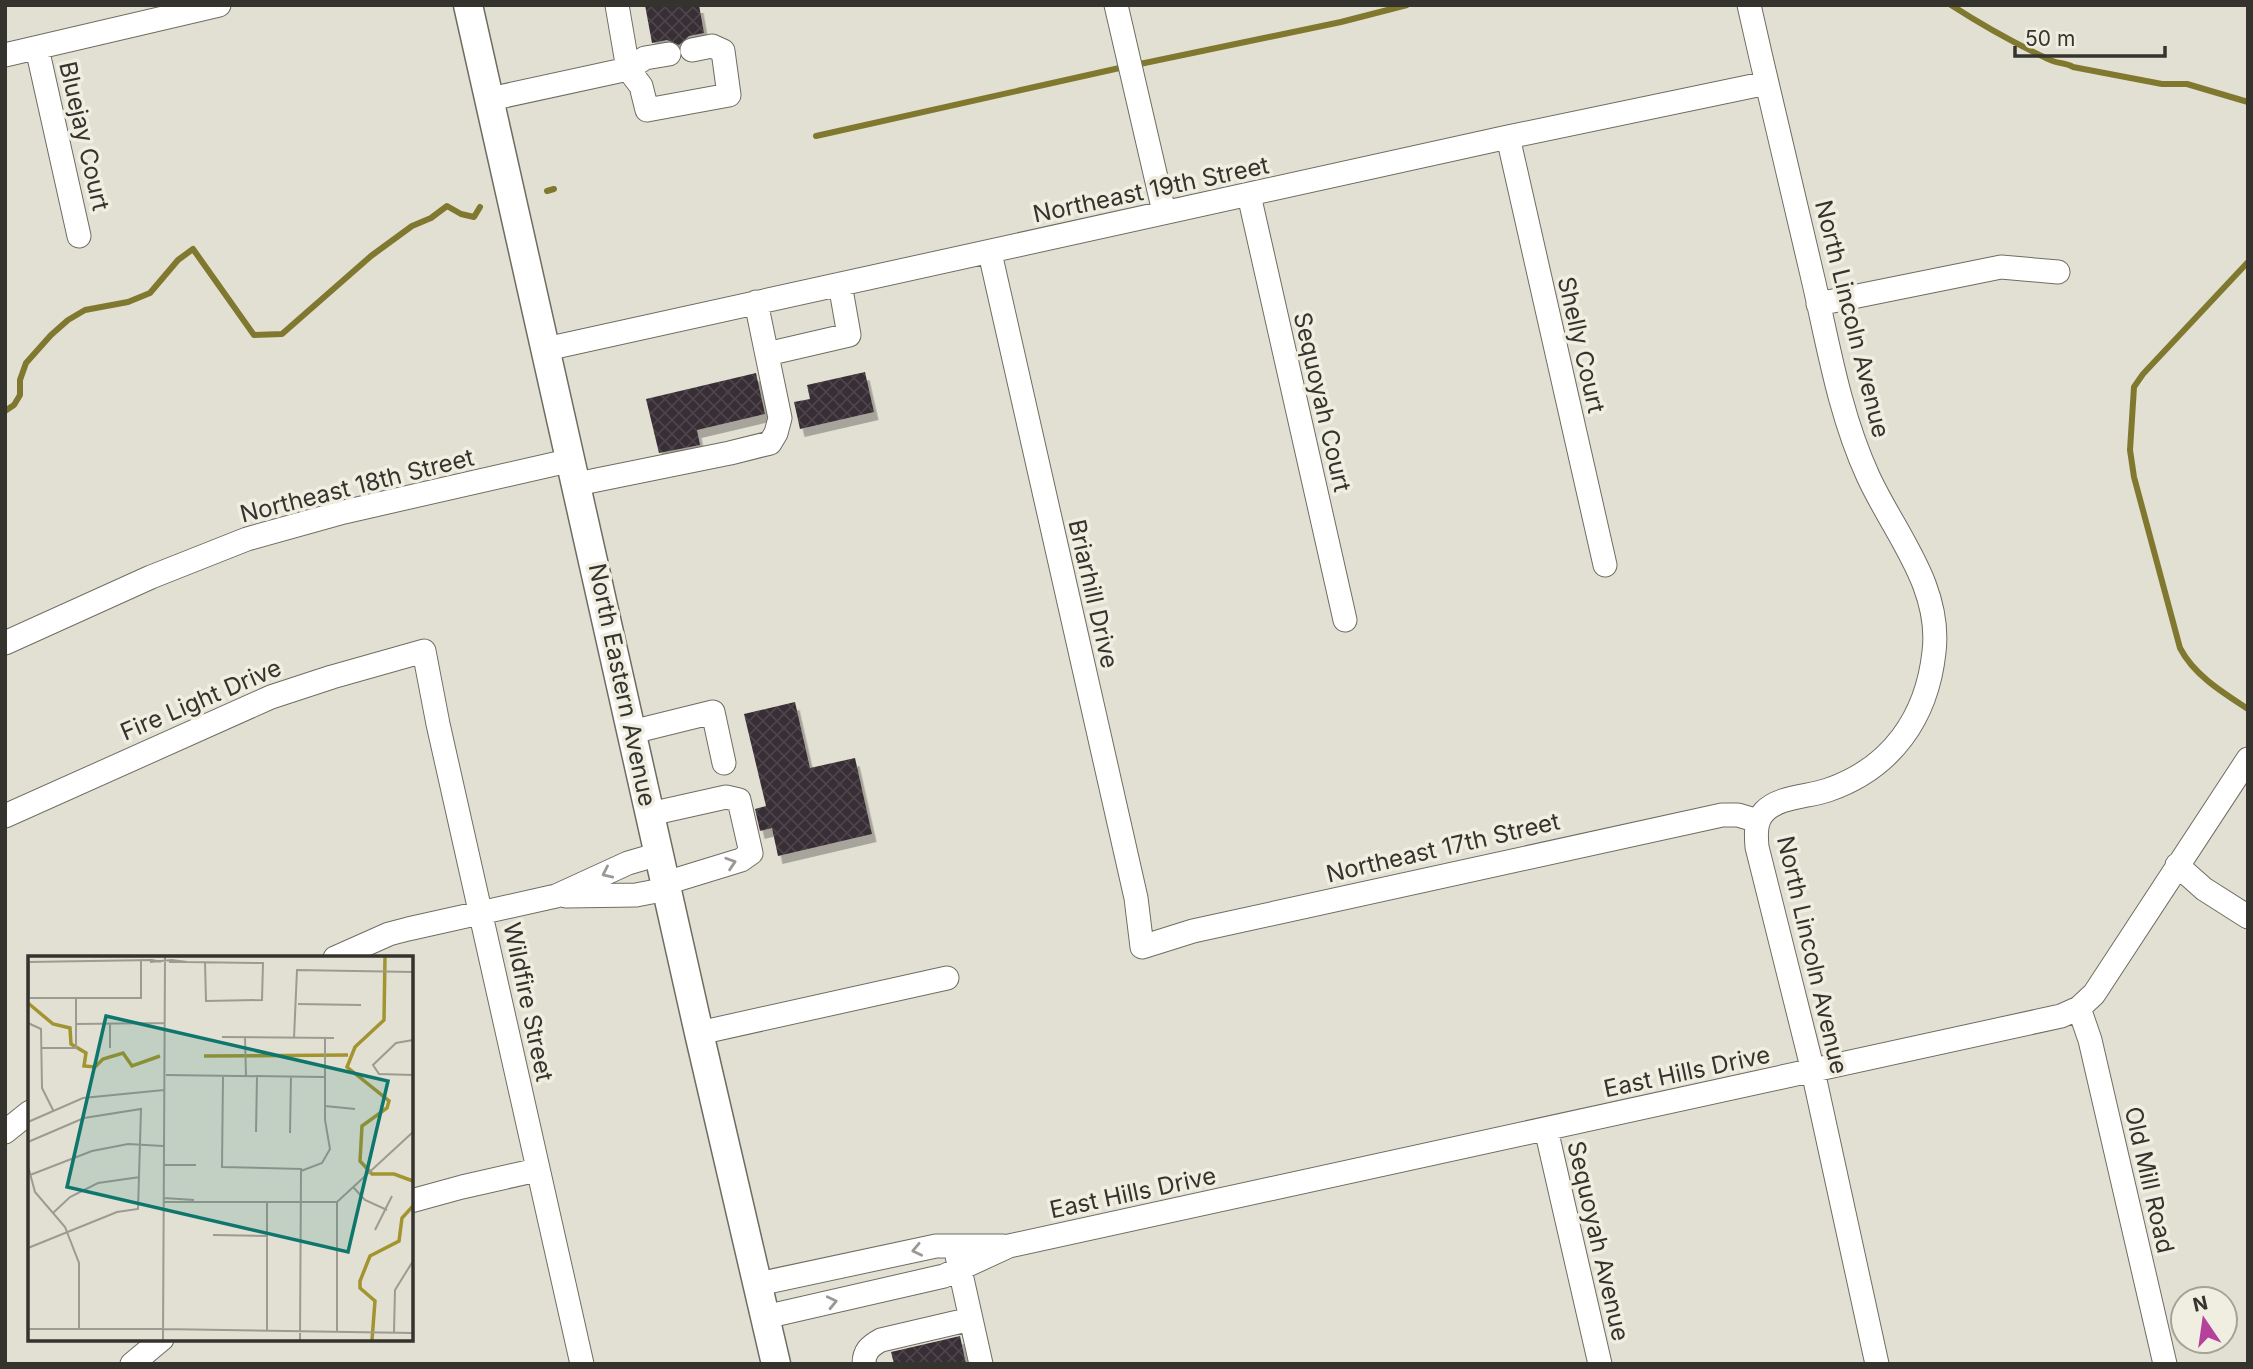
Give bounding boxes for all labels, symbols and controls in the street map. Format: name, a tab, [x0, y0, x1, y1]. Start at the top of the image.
scale bar	[2015, 14, 2166, 58]
text: 50 m	[2025, 26, 2075, 51]
street label: Bluejay Court	[53, 58, 116, 213]
street label: Northeast 19th Street	[1030, 150, 1272, 229]
street label: North Lincoln Avenue	[1809, 197, 1896, 440]
street label: Shelly Court	[1552, 274, 1611, 416]
street label: Sequoyah Court	[1288, 309, 1357, 495]
street label: Northeast 18th Street	[237, 442, 477, 529]
street label: Briarhill Drive	[1062, 517, 1125, 671]
street label: North Eastern Avenue	[583, 561, 662, 809]
street label: Fire Light Drive	[116, 653, 286, 746]
street label: Northeast 17th Street	[1323, 806, 1563, 888]
street label: North Lincoln Avenue	[1771, 833, 1854, 1077]
one-way arrow	[724, 857, 736, 871]
one-way arrow	[602, 865, 614, 879]
street label: Wildfire Street	[497, 920, 560, 1084]
inset map	[28, 956, 413, 1341]
street label: East Hills Drive	[1601, 1040, 1773, 1103]
street label: Old Mill Road	[2119, 1104, 2180, 1256]
street label: Sequoyah Avenue	[1561, 1138, 1636, 1344]
street label: East Hills Drive	[1047, 1161, 1219, 1224]
one-way arrow	[911, 1241, 923, 1256]
north arrow	[2169, 1285, 2239, 1355]
text: N	[2191, 1291, 2210, 1317]
one-way arrow	[826, 1295, 838, 1310]

